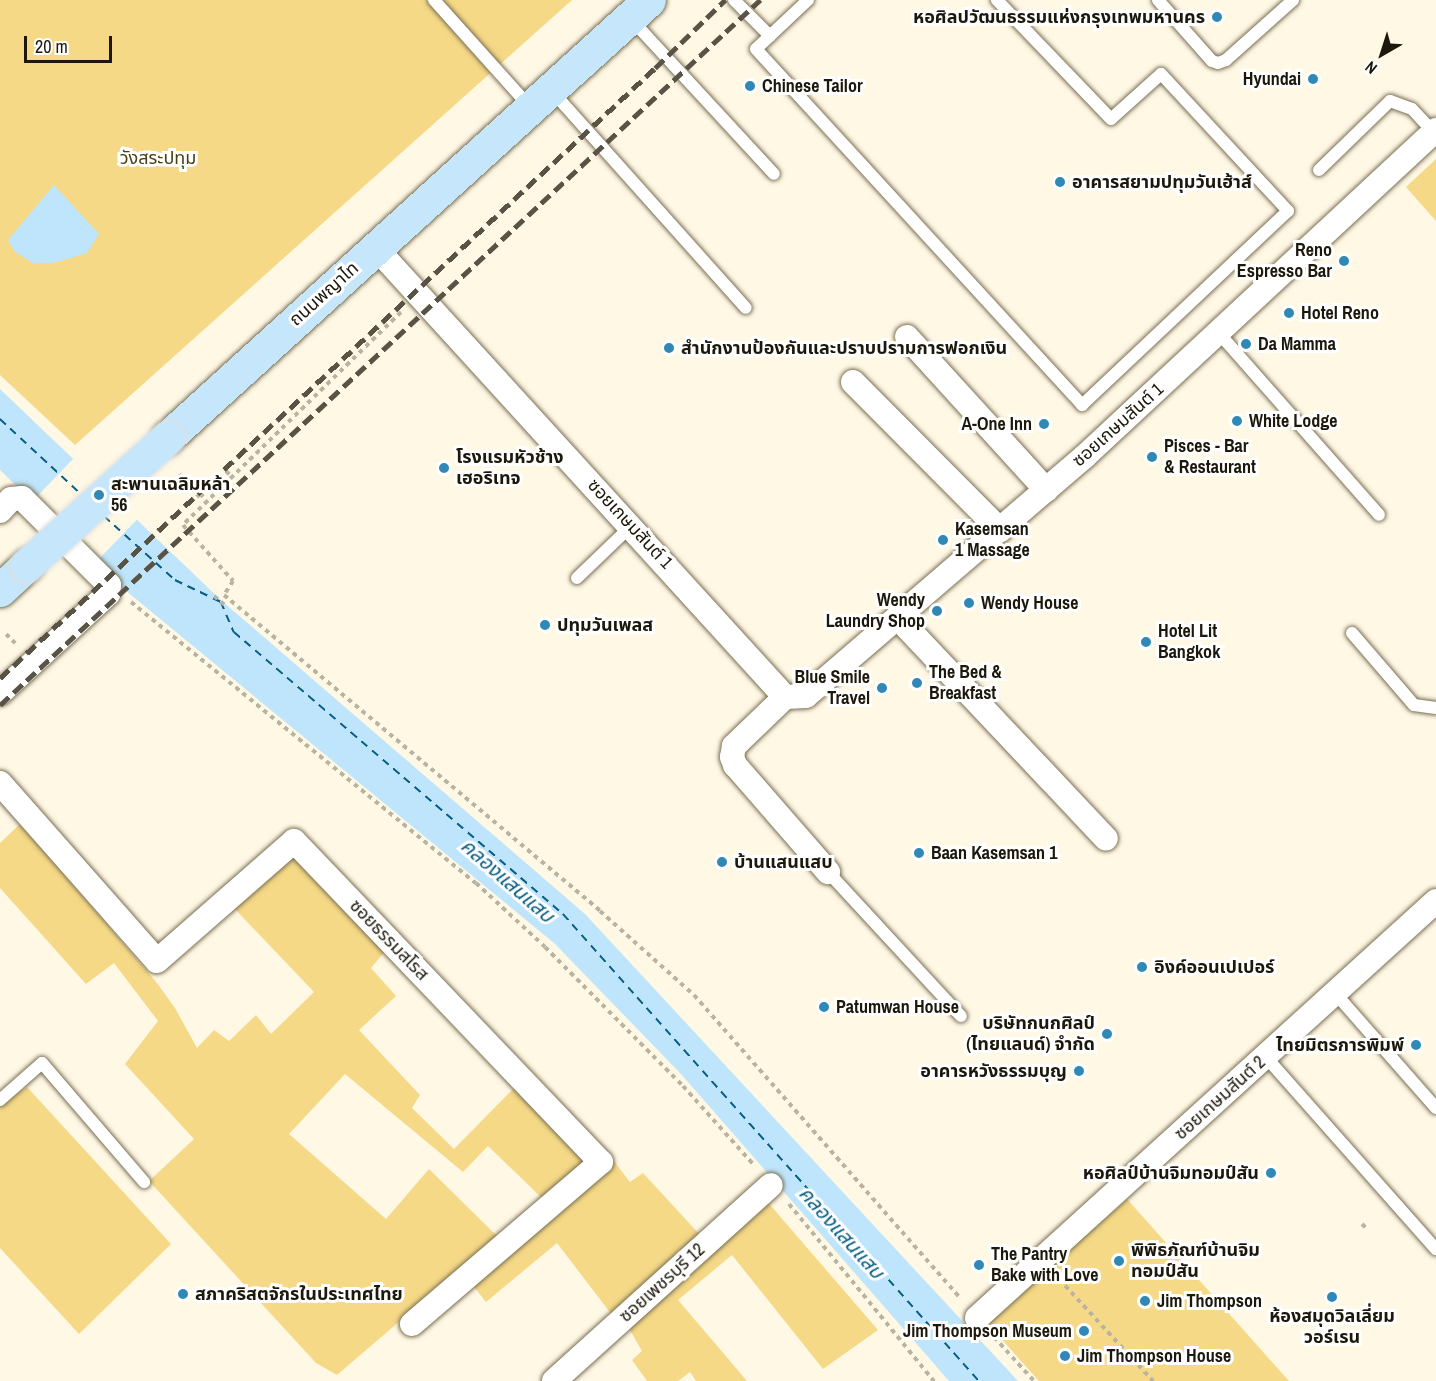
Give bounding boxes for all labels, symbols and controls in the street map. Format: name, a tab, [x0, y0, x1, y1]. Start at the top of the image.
place label: หอศิลปวัฒนธรรมแห่งกรุงเทพมหานคร	[913, 6, 1205, 28]
marker: หอศิลปวัฒนธรรมแห่งกรุงเทพมหานคร	[1210, 10, 1224, 24]
scale bar	[27, 24, 116, 62]
north arrow	[1352, 24, 1412, 84]
text: 20 m	[35, 34, 68, 59]
text: N	[1360, 56, 1381, 80]
place label: Hyundai	[1243, 68, 1301, 90]
marker: Hyundai	[1306, 72, 1320, 86]
place label: Chinese Tailor	[762, 75, 863, 97]
marker: Chinese Tailor	[743, 79, 757, 93]
park label: วังสระปทุม	[120, 147, 196, 169]
place label: อาคารสยามปทุมวันเฮ้าส์	[1072, 171, 1252, 193]
marker: อาคารสยามปทุมวันเฮ้าส์	[1053, 175, 1067, 189]
place label: Reno Espresso Bar	[1237, 240, 1332, 282]
marker: Reno Espresso Bar	[1337, 254, 1351, 268]
street label: ถนนพญาไท	[285, 257, 363, 331]
place label: Hotel Reno	[1301, 302, 1379, 324]
marker: Hotel Reno	[1282, 306, 1296, 320]
place label: Da Mamma	[1258, 333, 1336, 355]
place label: สำนักงานป้องกันและปราบปรามการฟอกเงิน	[681, 337, 1007, 359]
marker: Da Mamma	[1239, 337, 1253, 351]
marker: สำนักงานป้องกันและปราบปรามการฟอกเงิน	[662, 341, 676, 355]
street label: ซอยเกษมสันต์ 1	[1068, 379, 1168, 471]
place label: White Lodge	[1249, 410, 1338, 432]
place label: A-One Inn	[961, 413, 1032, 435]
marker: White Lodge	[1230, 414, 1244, 428]
marker: A-One Inn	[1037, 417, 1051, 431]
place label: Pisces - Bar & Restaurant	[1164, 436, 1256, 478]
place label: โรงแรมหัวช้าง เฮอริเทจ	[456, 447, 564, 490]
marker: Pisces - Bar & Restaurant	[1145, 450, 1159, 464]
marker: โรงแรมหัวช้าง เฮอริเทจ	[437, 461, 451, 475]
place label: สะพานเฉลิมหล้า 56	[111, 474, 230, 516]
street label: ซอยเกษมสันต์ 1	[583, 475, 677, 573]
marker: สะพานเฉลิมหล้า 56	[92, 488, 106, 502]
place label: Kasemsan 1 Massage	[955, 519, 1030, 562]
marker: Kasemsan 1 Massage	[936, 533, 950, 547]
place label: Wendy Laundry Shop	[826, 590, 925, 632]
place label: Wendy House	[981, 592, 1078, 614]
marker: Wendy House	[962, 596, 976, 610]
marker: Wendy Laundry Shop	[930, 604, 944, 618]
place label: ปทุมวันเพลส	[557, 614, 653, 636]
marker: ปทุมวันเพลส	[538, 618, 552, 632]
place label: Hotel Lit Bangkok	[1158, 621, 1220, 664]
marker: Hotel Lit Bangkok	[1139, 635, 1153, 649]
place label: The Bed & Breakfast	[929, 662, 1002, 704]
place label: Blue Smile Travel	[795, 667, 870, 710]
marker: The Bed & Breakfast	[910, 676, 924, 690]
marker: Blue Smile Travel	[875, 681, 889, 695]
water label: คลองแสนแสบ	[457, 833, 559, 927]
place label: Baan Kasemsan 1	[931, 842, 1057, 864]
marker: Baan Kasemsan 1	[912, 846, 926, 860]
place label: บ้านแสนแสบ	[734, 851, 833, 873]
marker: บ้านแสนแสบ	[715, 855, 729, 869]
street label: ซอยธรรมสโรส	[345, 895, 433, 985]
place label: อิงค์ออนเปเปอร์	[1154, 956, 1274, 978]
marker: อิงค์ออนเปเปอร์	[1135, 960, 1149, 974]
place label: Patumwan House	[836, 996, 959, 1018]
marker: Patumwan House	[817, 1000, 831, 1014]
place label: บริษัทกนกศิลป์ (ไทยแลนด์) จำกัด	[966, 1013, 1095, 1056]
marker: บริษัทกนกศิลป์ (ไทยแลนด์) จำกัด	[1100, 1027, 1114, 1041]
place label: ไทยมิตรการพิมพ์	[1276, 1034, 1404, 1056]
marker: ไทยมิตรการพิมพ์	[1409, 1038, 1423, 1052]
street label: ซอยเกษมสันต์ 2	[1170, 1052, 1270, 1144]
place label: อาคารหวังธรรมบุญ	[920, 1060, 1067, 1082]
marker: อาคารหวังธรรมบุญ	[1072, 1064, 1086, 1078]
place label: หอศิลป์บ้านจิมทอมป์สัน	[1083, 1162, 1259, 1184]
marker: หอศิลป์บ้านจิมทอมป์สัน	[1264, 1166, 1278, 1180]
water label: คลองแสนแสบ	[794, 1181, 890, 1283]
street label: ซอยเพชรบุรี 12	[615, 1239, 709, 1327]
place label: พิพิธภัณฑ์บ้านจิม ทอมป์สัน	[1131, 1240, 1260, 1282]
place label: The Pantry Bake with Love	[991, 1244, 1098, 1286]
marker: พิพิธภัณฑ์บ้านจิม ทอมป์สัน	[1112, 1254, 1126, 1268]
marker: The Pantry Bake with Love	[972, 1258, 986, 1272]
place label: สภาคริสตจักรในประเทศไทย	[195, 1283, 403, 1305]
marker: สภาคริสตจักรในประเทศไทย	[176, 1287, 190, 1301]
place label: Jim Thompson	[1157, 1290, 1262, 1312]
marker: ห้องสมุดวิลเลี่ยม วอร์เรน	[1325, 1290, 1339, 1304]
marker: Jim Thompson	[1138, 1294, 1152, 1308]
place label: ห้องสมุดวิลเลี่ยม วอร์เรน	[1269, 1306, 1395, 1348]
place label: Jim Thompson Museum	[903, 1320, 1072, 1342]
marker: Jim Thompson Museum	[1077, 1324, 1091, 1338]
place label: Jim Thompson House	[1077, 1345, 1231, 1367]
marker: Jim Thompson House	[1058, 1349, 1072, 1363]

